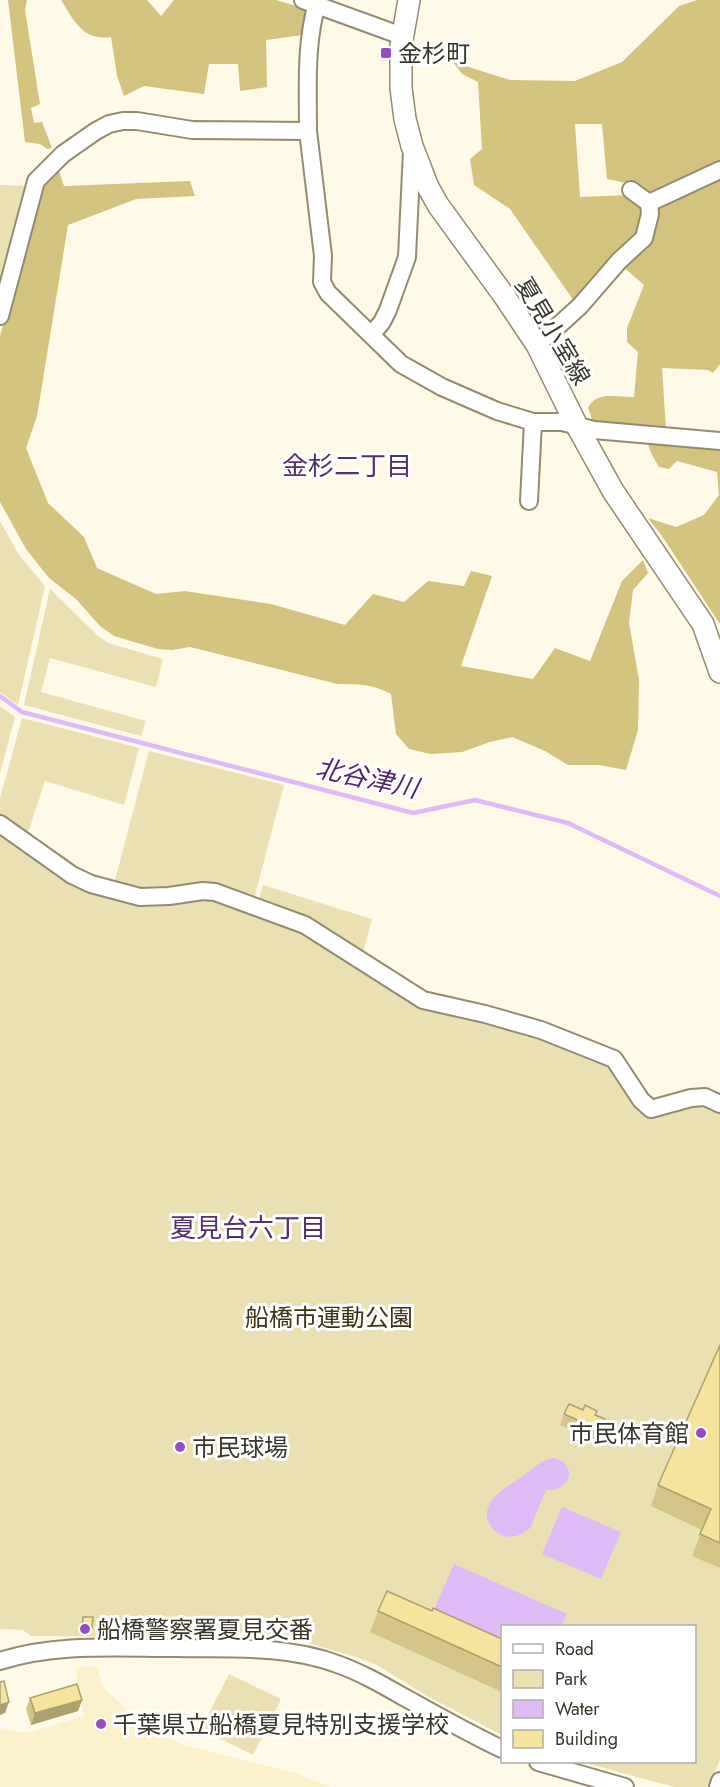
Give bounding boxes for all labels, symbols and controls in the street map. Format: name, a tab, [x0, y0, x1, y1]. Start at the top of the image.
place label: 金杉町	[398, 36, 470, 71]
marker: 金杉町	[379, 46, 393, 60]
street label: 夏見小室線	[507, 271, 599, 391]
district label: 金杉二丁目	[282, 447, 412, 485]
water label: 北谷津川	[312, 749, 425, 808]
district label: 夏見台六丁目	[170, 1209, 326, 1247]
park label: 船橋市運動公園	[245, 1300, 413, 1335]
place label: 市民体育館	[569, 1416, 689, 1451]
marker: 市民体育館	[694, 1426, 708, 1440]
place label: 市民球場	[192, 1430, 288, 1465]
marker: 市民球場	[173, 1440, 187, 1454]
place label: 船橋警察署夏見交番	[97, 1612, 313, 1647]
marker: 船橋警察署夏見交番	[78, 1622, 92, 1636]
legend	[501, 1625, 696, 1763]
text: Road	[555, 1636, 594, 1662]
text: Park	[555, 1666, 587, 1692]
text: Water	[555, 1696, 600, 1722]
place label: 千葉県立船橋夏見特別支援学校	[113, 1707, 449, 1742]
marker: 千葉県立船橋夏見特別支援学校	[94, 1717, 108, 1731]
text: Building	[555, 1726, 618, 1752]

